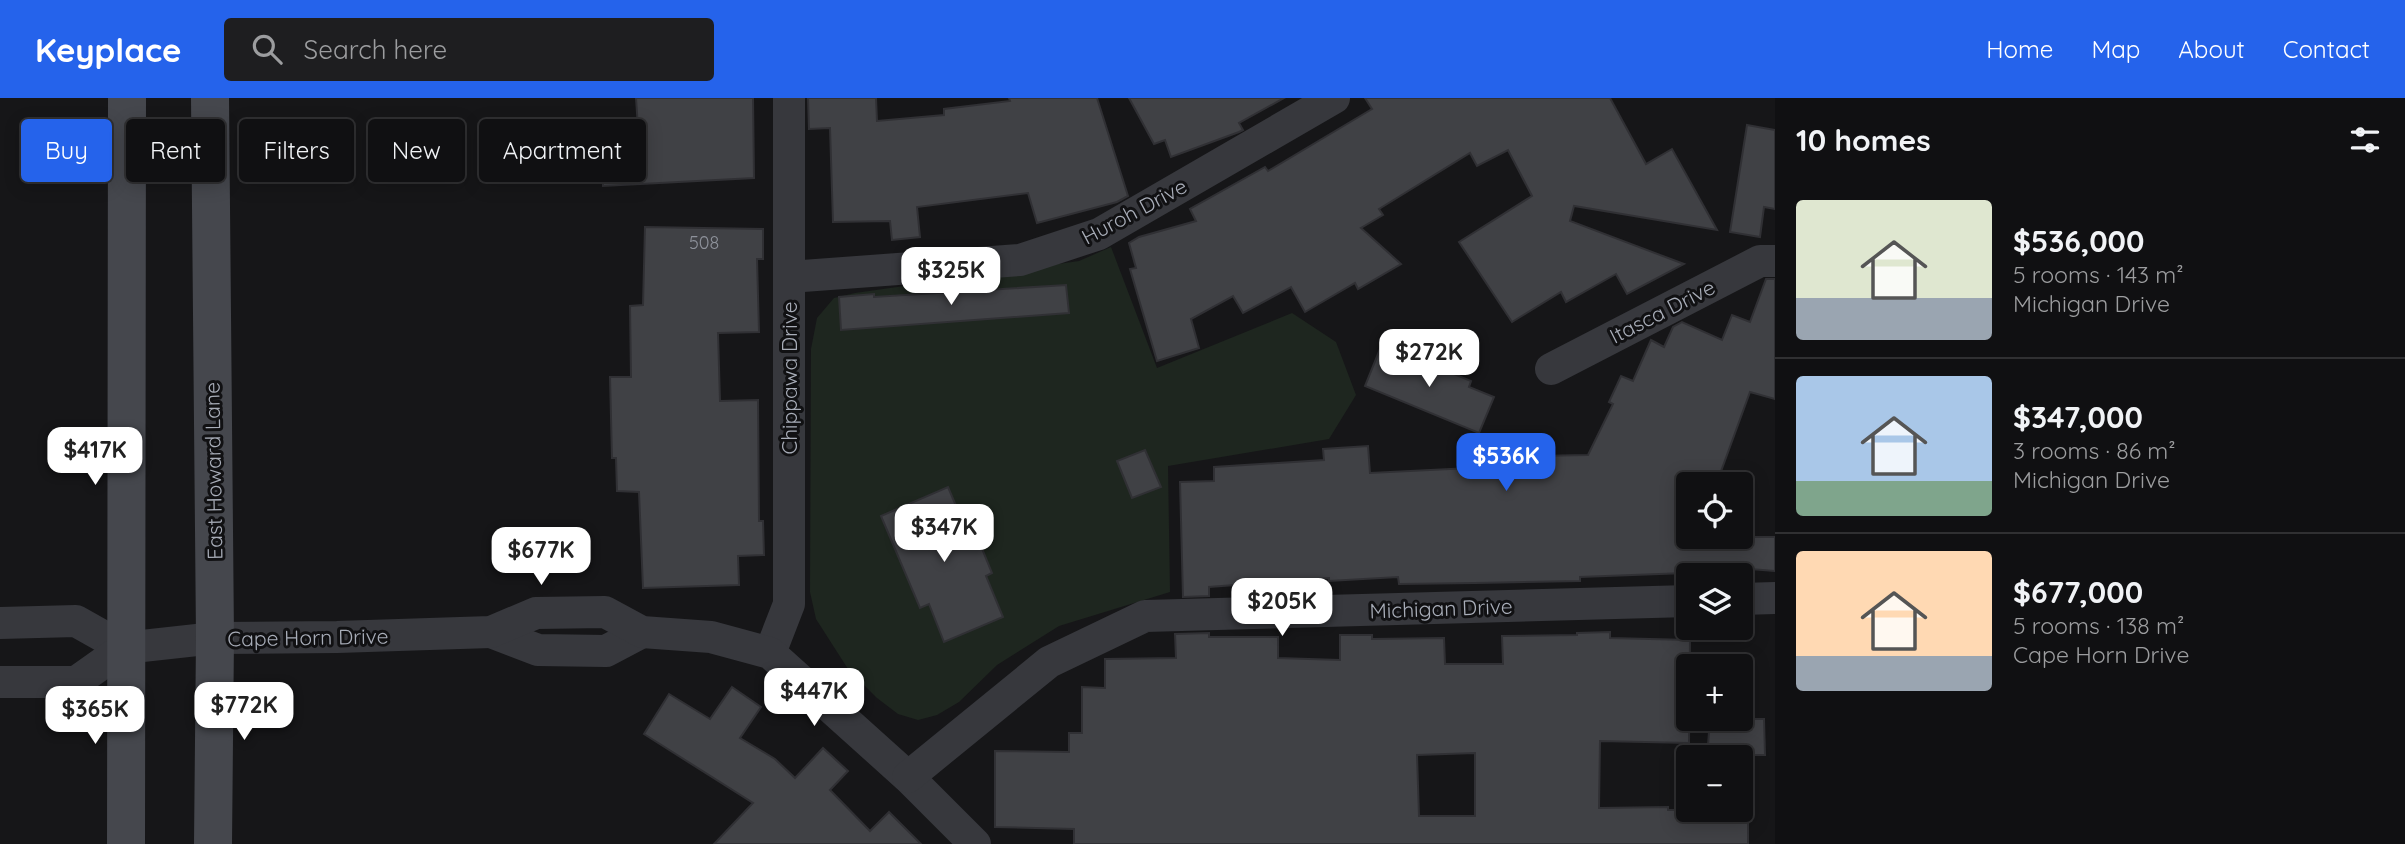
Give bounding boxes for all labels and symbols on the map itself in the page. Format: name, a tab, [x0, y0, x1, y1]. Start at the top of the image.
street label: Huroh Drive	[1077, 172, 1191, 250]
house number: 508	[689, 231, 719, 254]
pin: $325K	[902, 248, 1000, 307]
street label: Itasca Drive	[1605, 273, 1719, 349]
street label: Chippawa Drive	[776, 301, 802, 455]
pin: $272K	[1380, 330, 1478, 389]
street label: East Howard Lane	[198, 382, 228, 560]
pin: $417K	[46, 428, 144, 487]
pin: $536K	[1457, 434, 1555, 493]
pin: $347K	[895, 504, 993, 564]
pin: $677K	[492, 528, 590, 587]
pin: $205K	[1233, 578, 1331, 638]
street label: Michigan Drive	[1369, 593, 1513, 623]
street label: Cape Horn Drive	[227, 623, 389, 651]
pin: $447K	[765, 668, 863, 728]
pin: $772K	[195, 682, 293, 742]
pin: $365K	[46, 686, 144, 746]

